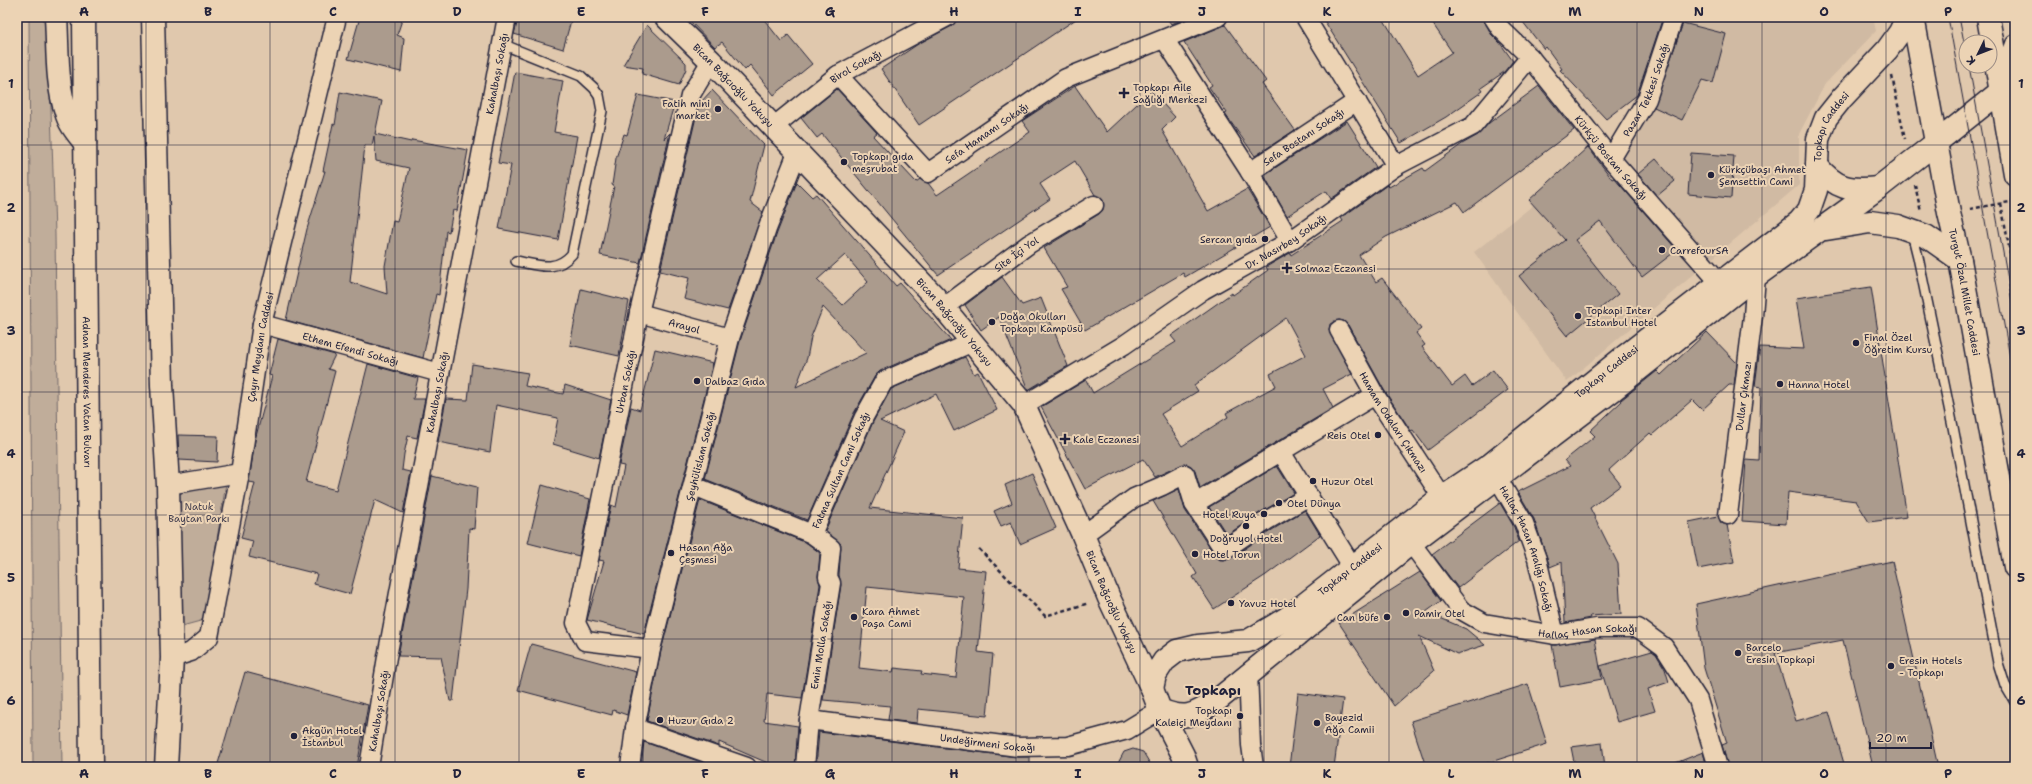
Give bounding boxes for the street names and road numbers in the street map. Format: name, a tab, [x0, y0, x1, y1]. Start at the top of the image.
street label: Kahalbaşı Sokağı	[482, 32, 510, 115]
street label: Bican Bağcıoğlu Yokuşu	[690, 40, 777, 130]
street label: Pazar Tekkesi Sokağı	[1620, 41, 1672, 139]
street label: Birol Sokağı	[827, 47, 884, 86]
street label: Topkapı Caddesi	[1811, 88, 1852, 162]
street label: Sefa Hamamı Sokağı	[942, 99, 1031, 166]
street label: Sefa Bostanı Sokağı	[1260, 105, 1346, 168]
street label: Kürkçü Bostanı Sokağı	[1572, 112, 1650, 203]
street label: Dr. Nasırbey Sokağı	[1243, 211, 1329, 272]
street label: Turgut Özal Millet Caddesi	[1946, 227, 1984, 357]
street label: Site İçi Yol	[991, 233, 1041, 274]
street label: Bican Bağcıoğlu Yokuşu	[914, 275, 996, 369]
street label: Çayır Meydanı Caddesi	[244, 290, 276, 403]
street label: Arayol	[667, 315, 701, 336]
street label: Adnan Menderes Vatan Bulvarı	[80, 316, 95, 468]
street label: Ethem Efendi Sokağı	[301, 329, 400, 368]
street label: Topkapı Caddesi	[1572, 342, 1641, 401]
street label: Urban Sokağı	[612, 349, 638, 414]
street label: Kahalbaşı Sokağı	[423, 350, 451, 434]
street label: Dullar Çıkmazı	[1732, 360, 1754, 432]
street label: Hamam Odaları Çıkmazı	[1357, 369, 1430, 475]
street label: Fatma Sultan Cami Sokağı	[809, 409, 872, 531]
street label: Şeyhülislam Sokağı	[682, 410, 718, 502]
street label: Hallaç Hasan Aralığı Sokağı	[1497, 483, 1556, 613]
street label: Topkapı Caddesi	[1315, 540, 1385, 598]
street label: Bican Bağcıoğlu Yokuşu	[1084, 548, 1141, 656]
street label: Emin Molla Sokağı	[808, 600, 834, 690]
street label: Hallaç Hasan Sokağı	[1537, 622, 1637, 642]
street label: Kahalbaşı Sokağı	[365, 669, 391, 753]
street label: Undeğirmeni Sokağı	[939, 730, 1035, 754]

